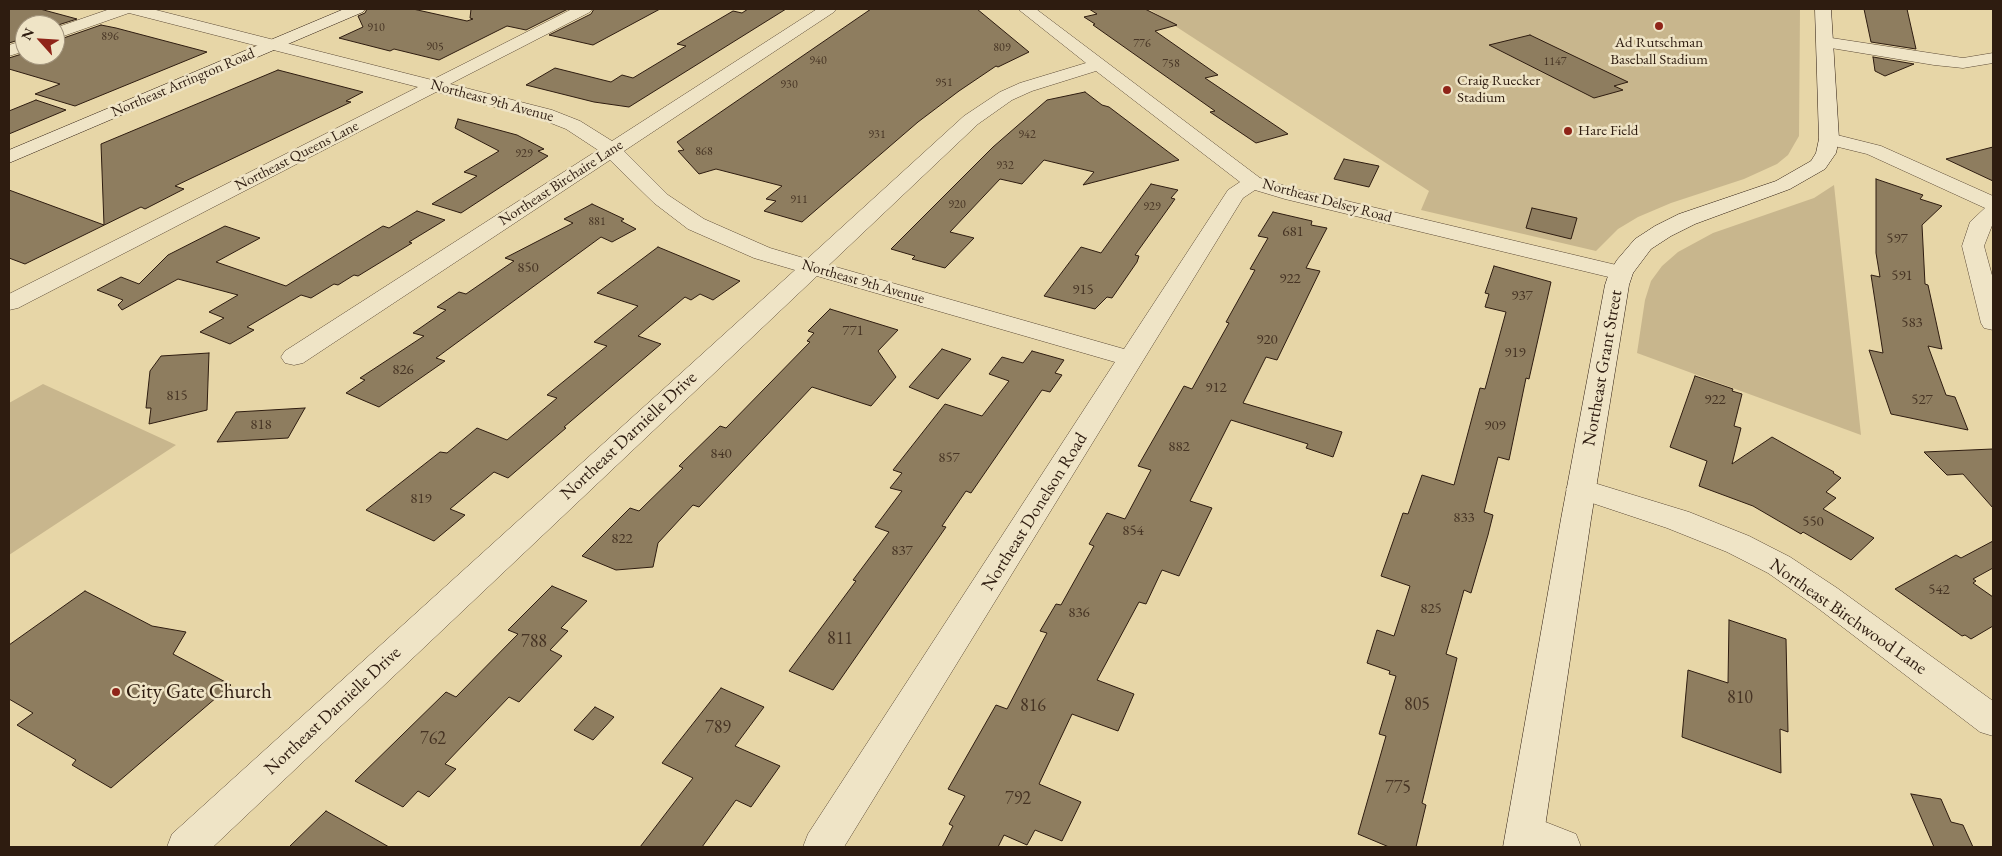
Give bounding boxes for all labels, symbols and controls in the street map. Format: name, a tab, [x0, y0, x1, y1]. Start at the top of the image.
north arrow	[15, 15, 65, 65]
marker: Ad Rutschman Baseball Stadium	[1653, 20, 1665, 32]
house number: 910	[367, 21, 385, 35]
text: N	[17, 25, 38, 43]
house number: 896	[101, 30, 119, 44]
place label: Ad Rutschman Baseball Stadium	[1610, 34, 1708, 69]
house number: 776	[1133, 37, 1151, 51]
house number: 905	[426, 40, 444, 54]
house number: 809	[993, 41, 1011, 55]
street label: Northeast Arrington Road	[109, 45, 257, 121]
house number: 940	[809, 54, 827, 68]
house number: 1147	[1543, 55, 1567, 69]
house number: 758	[1162, 57, 1180, 71]
place label: Craig Ruecker Stadium	[1457, 72, 1540, 107]
street label: Northeast 9th Avenue	[428, 76, 556, 126]
house number: 951	[935, 76, 953, 90]
house number: 930	[780, 78, 798, 92]
marker: Craig Ruecker Stadium	[1441, 84, 1453, 96]
street label: Northeast Queens Lane	[232, 117, 362, 195]
place label: Hare Field	[1578, 122, 1638, 140]
marker: Hare Field	[1562, 125, 1574, 137]
house number: 931	[868, 128, 886, 142]
house number: 942	[1018, 128, 1036, 142]
street label: Northeast Birchaire Lane	[496, 136, 626, 230]
house number: 868	[695, 145, 713, 159]
house number: 929	[515, 147, 533, 161]
house number: 932	[996, 159, 1014, 173]
street label: Northeast Delsey Road	[1260, 175, 1394, 227]
house number: 911	[790, 193, 808, 207]
house number: 920	[948, 198, 966, 212]
house number: 929	[1143, 200, 1161, 214]
house number: 881	[588, 215, 606, 229]
house number: 681	[1282, 223, 1304, 241]
house number: 597	[1886, 230, 1908, 248]
street label: Northeast 9th Avenue	[800, 256, 926, 308]
house number: 850	[517, 259, 539, 277]
house number: 591	[1891, 267, 1913, 285]
house number: 922	[1279, 270, 1301, 288]
house number: 915	[1072, 281, 1094, 299]
house number: 937	[1511, 287, 1533, 305]
street label: Northeast Grant Street	[1579, 288, 1627, 448]
house number: 583	[1901, 314, 1923, 332]
house number: 771	[842, 322, 864, 340]
house number: 920	[1256, 331, 1278, 349]
house number: 919	[1504, 344, 1526, 362]
house number: 826	[392, 361, 414, 379]
street label: Northeast Darnielle Drive	[556, 367, 702, 505]
house number: 912	[1205, 379, 1227, 397]
house number: 815	[166, 387, 188, 405]
house number: 922	[1704, 391, 1726, 409]
house number: 527	[1911, 391, 1933, 409]
house number: 818	[250, 416, 272, 434]
house number: 909	[1484, 417, 1506, 435]
street label: Northeast Donelson Road	[978, 429, 1092, 595]
house number: 882	[1168, 438, 1190, 456]
house number: 840	[710, 445, 732, 463]
house number: 857	[938, 449, 960, 467]
house number: 819	[410, 490, 432, 508]
house number: 833	[1453, 509, 1475, 527]
house number: 550	[1802, 513, 1824, 531]
house number: 854	[1122, 522, 1144, 540]
house number: 822	[611, 530, 633, 548]
house number: 837	[891, 542, 913, 560]
street label: Northeast Birchwood Lane	[1765, 554, 1931, 680]
house number: 542	[1928, 581, 1950, 599]
house number: 825	[1420, 600, 1442, 618]
house number: 836	[1068, 604, 1090, 622]
house number: 811	[827, 628, 853, 650]
house number: 788	[521, 631, 547, 653]
street label: Northeast Darnielle Drive	[260, 642, 406, 780]
place label: City Gate Church	[126, 679, 272, 705]
marker: City Gate Church	[110, 686, 122, 698]
house number: 810	[1727, 687, 1753, 709]
house number: 805	[1404, 694, 1430, 716]
house number: 816	[1020, 695, 1046, 717]
house number: 789	[705, 717, 731, 739]
house number: 762	[420, 728, 446, 750]
house number: 775	[1385, 777, 1411, 799]
house number: 792	[1005, 788, 1031, 810]

